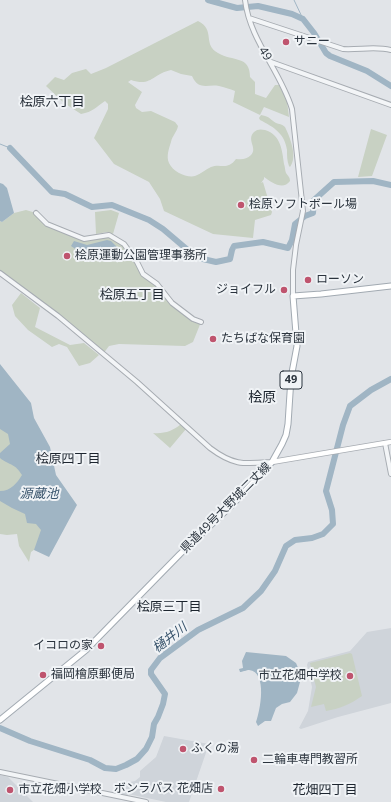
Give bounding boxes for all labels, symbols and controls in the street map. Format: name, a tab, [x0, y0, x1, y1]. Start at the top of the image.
place label: サニー	[294, 35, 330, 49]
marker: サニー	[281, 37, 291, 47]
street label: 49	[255, 44, 275, 64]
district label: 桧原六丁目	[20, 94, 84, 110]
place label: 桧原ソフトボール場	[249, 198, 357, 212]
marker: 桧原ソフトボール場	[236, 200, 246, 210]
place label: 桧原運動公園管理事務所	[75, 249, 207, 263]
marker: 桧原運動公園管理事務所	[62, 251, 72, 261]
place label: ローソン	[316, 273, 364, 287]
marker: ローソン	[303, 275, 313, 285]
place label: ジョイフル	[216, 283, 276, 297]
marker: ジョイフル	[279, 285, 289, 295]
district label: 桧原五丁目	[100, 287, 164, 303]
place label: たちばな保育園	[221, 332, 305, 346]
marker: たちばな保育園	[208, 334, 218, 344]
road number: 49	[280, 371, 302, 389]
district label: 桧原	[248, 390, 276, 406]
district label: 桧原四丁目	[36, 451, 100, 467]
street label: 県道49号大野城二丈線	[178, 460, 274, 556]
water label: 源蔵池	[20, 486, 58, 502]
district label: 桧原三丁目	[137, 599, 201, 615]
water label: 樋井川	[150, 620, 190, 656]
place label: イコロの家	[33, 639, 93, 653]
marker: イコロの家	[96, 641, 106, 651]
place label: 福岡檜原郵便局	[51, 668, 135, 682]
place label: 市立花畑中学校	[258, 669, 342, 683]
marker: 福岡檜原郵便局	[38, 670, 48, 680]
marker: 市立花畑中学校	[345, 671, 355, 681]
place label: ふくの湯	[191, 742, 239, 756]
marker: ふくの湯	[178, 744, 188, 754]
place label: 二輪車専門教習所	[262, 753, 358, 767]
marker: 二輪車専門教習所	[249, 755, 259, 765]
place label: ボンラパス 花畑店	[114, 782, 213, 796]
district label: 花畑四丁目	[293, 782, 357, 798]
place label: 市立花畑小学校	[18, 783, 102, 797]
marker: ボンラパス 花畑店	[216, 784, 226, 794]
marker: 市立花畑小学校	[5, 785, 15, 795]

